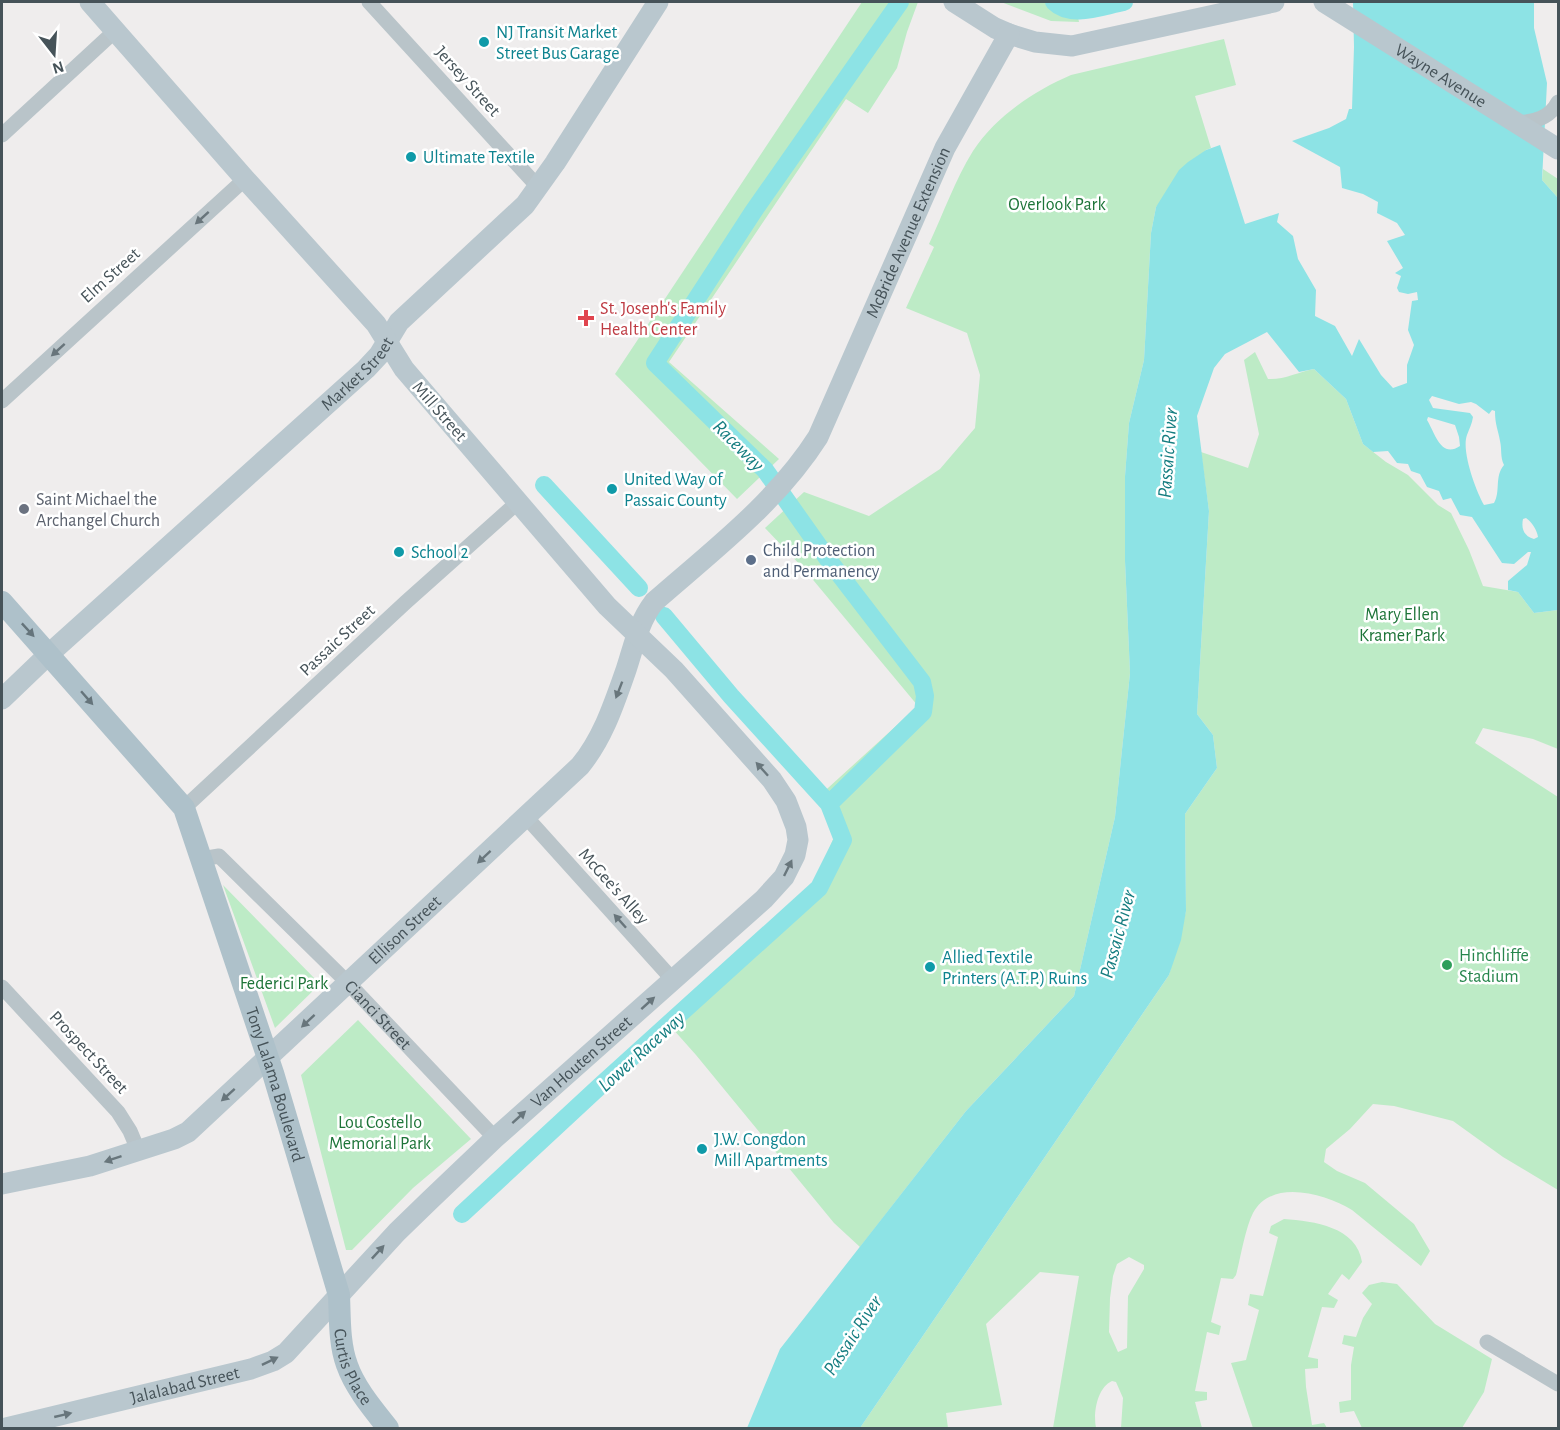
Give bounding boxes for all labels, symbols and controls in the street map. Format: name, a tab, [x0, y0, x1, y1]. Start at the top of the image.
north arrow	[24, 24, 84, 84]
place label: NJ Transit Market Street Bus Garage	[496, 24, 620, 63]
marker: NJ Transit Market Street Bus Garage	[477, 35, 491, 49]
street label: Wayne Avenue	[1391, 41, 1489, 112]
street label: Jersey Street	[431, 43, 503, 120]
text: N	[50, 58, 66, 77]
street label: McBride Avenue Extension	[863, 145, 954, 321]
place label: Ultimate Textile	[423, 149, 535, 167]
marker: Ultimate Textile	[404, 150, 418, 164]
park label: Overlook Park	[1008, 196, 1106, 214]
one-way arrow	[195, 211, 209, 225]
street label: Elm Street	[78, 245, 144, 307]
place label: St. Joseph's Family Health Center	[600, 300, 726, 339]
marker: St. Joseph's Family Health Center	[577, 309, 595, 327]
street label: Market Street	[318, 334, 398, 415]
one-way arrow	[50, 343, 65, 357]
street label: Mill Street	[409, 378, 470, 445]
water label: Passaic River	[1155, 407, 1181, 499]
water label: Raceway	[709, 416, 768, 476]
place label: United Way of Passaic County	[624, 471, 727, 510]
marker: United Way of Passaic County	[605, 482, 619, 496]
place label: Saint Michael the Archangel Church	[36, 491, 160, 530]
marker: Saint Michael the Archangel Church	[17, 502, 31, 516]
place label: Child Protection and Permanency	[763, 542, 880, 581]
place label: School 2	[411, 544, 469, 562]
marker: School 2	[392, 545, 406, 559]
marker: Child Protection and Permanency	[744, 553, 758, 567]
street label: Passaic Street	[297, 601, 379, 680]
park label: Mary Ellen Kramer Park	[1359, 606, 1446, 645]
one-way arrow	[20, 623, 34, 637]
one-way arrow	[613, 681, 623, 699]
one-way arrow	[81, 690, 94, 706]
one-way arrow	[756, 762, 769, 777]
street label: McGee's Alley	[575, 845, 652, 928]
one-way arrow	[476, 850, 491, 864]
one-way arrow	[783, 860, 793, 877]
water label: Passaic River	[1097, 888, 1139, 980]
street label: Ellison Street	[365, 892, 445, 968]
one-way arrow	[613, 914, 627, 929]
place label: Hinchliffe Stadium	[1459, 947, 1529, 986]
place label: Allied Textile Printers (A.T.P.) Ruins	[942, 949, 1087, 988]
marker: Hinchliffe Stadium	[1440, 958, 1454, 972]
marker: Allied Textile Printers (A.T.P.) Ruins	[923, 960, 937, 974]
park label: Federici Park	[240, 975, 329, 993]
street label: Cianci Street	[341, 977, 414, 1054]
one-way arrow	[640, 997, 655, 1010]
street label: Tony Lalama Boulevard	[242, 1005, 307, 1164]
water label: Lower Raceway	[594, 1007, 689, 1096]
street label: Prospect Street	[46, 1008, 131, 1098]
one-way arrow	[302, 1013, 316, 1027]
street label: Van Houten Street	[528, 1013, 636, 1111]
one-way arrow	[221, 1088, 235, 1102]
one-way arrow	[511, 1111, 526, 1124]
park label: Lou Costello Memorial Park	[329, 1114, 432, 1153]
place label: J.W. Congdon Mill Apartments	[714, 1131, 828, 1170]
marker: J.W. Congdon Mill Apartments	[695, 1142, 709, 1156]
one-way arrow	[104, 1154, 122, 1164]
one-way arrow	[371, 1244, 385, 1259]
water label: Passaic River	[820, 1292, 886, 1379]
street label: Curtis Place	[330, 1328, 375, 1409]
one-way arrow	[262, 1357, 279, 1366]
street label: Jalalabad Street	[129, 1364, 242, 1408]
one-way arrow	[54, 1410, 73, 1419]

